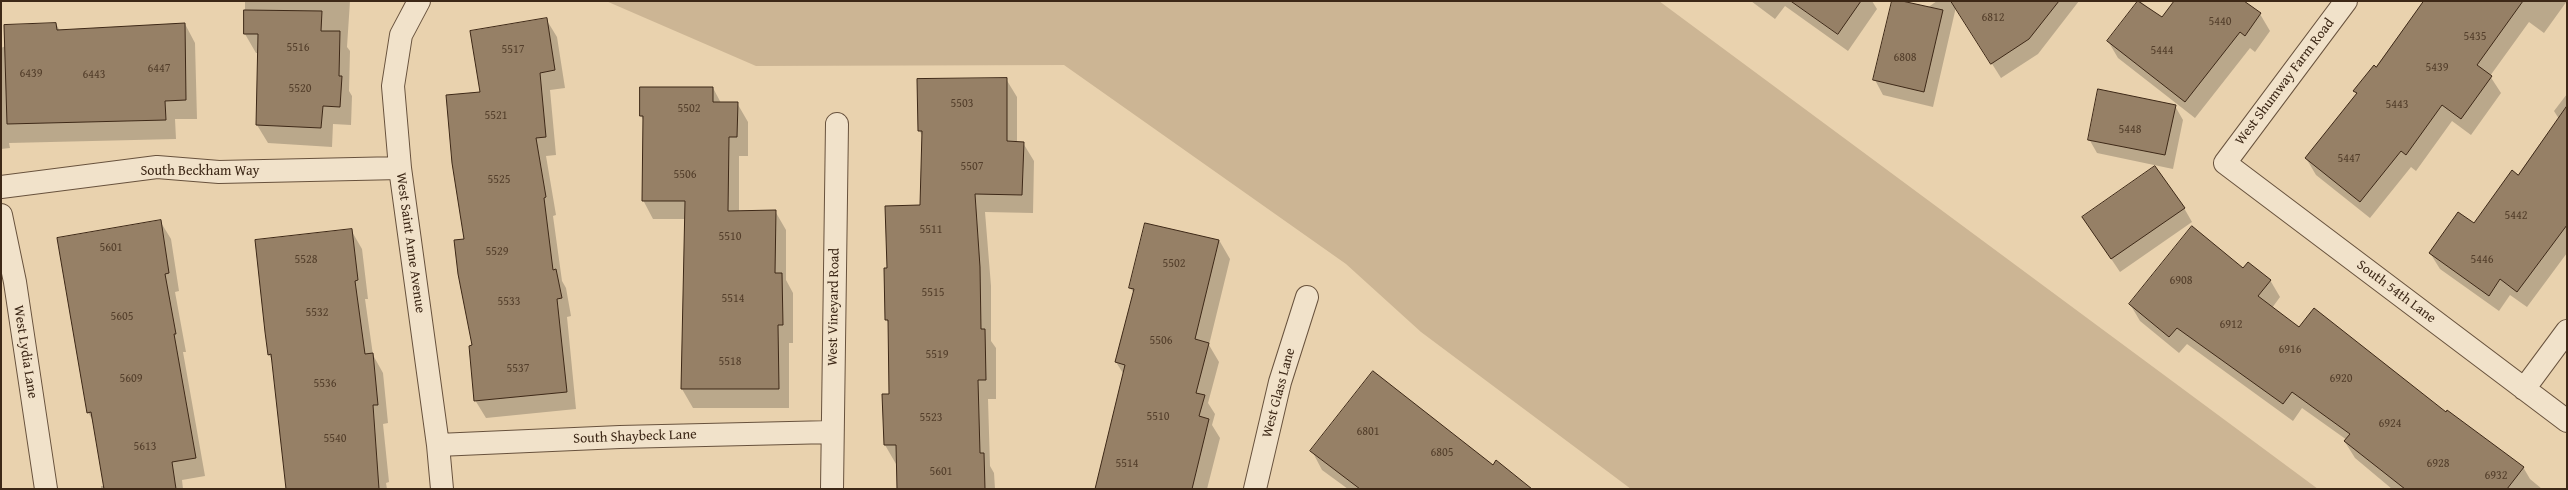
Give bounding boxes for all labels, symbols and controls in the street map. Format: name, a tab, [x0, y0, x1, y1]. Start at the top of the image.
house number: 6812	[1981, 11, 2005, 25]
house number: 5440	[2208, 15, 2232, 29]
street label: West Shumway Farm Road	[2232, 15, 2338, 149]
house number: 5435	[2463, 30, 2487, 44]
house number: 5516	[286, 41, 310, 55]
house number: 5517	[501, 43, 525, 57]
house number: 5444	[2150, 44, 2174, 58]
house number: 6808	[1893, 51, 1917, 65]
house number: 5439	[2425, 61, 2449, 75]
house number: 6447	[147, 62, 171, 76]
house number: 6439	[19, 67, 43, 81]
house number: 6443	[82, 68, 106, 82]
house number: 5520	[288, 82, 312, 96]
house number: 5503	[950, 97, 974, 111]
house number: 5443	[2385, 98, 2409, 112]
house number: 5502	[677, 102, 701, 116]
house number: 5521	[484, 109, 508, 123]
house number: 5448	[2118, 123, 2142, 137]
house number: 5447	[2337, 152, 2361, 166]
house number: 5507	[960, 160, 984, 174]
street label: South Beckham Way	[141, 163, 259, 179]
house number: 5506	[673, 168, 697, 182]
street label: West Saint Anne Avenue	[392, 172, 428, 314]
house number: 5525	[487, 173, 511, 187]
house number: 5442	[2504, 209, 2528, 223]
house number: 5511	[919, 223, 943, 237]
house number: 5510	[718, 230, 742, 244]
house number: 5601	[99, 241, 123, 255]
house number: 5529	[485, 245, 509, 259]
street label: West Vineyard Road	[825, 248, 843, 366]
house number: 5528	[294, 253, 318, 267]
house number: 5446	[2470, 253, 2494, 267]
house number: 5502	[1162, 257, 1186, 271]
street label: South 54th Lane	[2353, 257, 2439, 327]
house number: 6908	[2169, 274, 2193, 288]
house number: 5515	[921, 286, 945, 300]
house number: 5514	[721, 292, 745, 306]
house number: 5533	[497, 295, 521, 309]
street label: West Lydia Lane	[9, 304, 41, 400]
house number: 5532	[305, 306, 329, 320]
house number: 5605	[110, 310, 134, 324]
house number: 6912	[2219, 318, 2243, 332]
house number: 5506	[1149, 334, 1173, 348]
house number: 6916	[2278, 343, 2302, 357]
street label: West Glass Lane	[1259, 346, 1299, 440]
house number: 5519	[925, 348, 949, 362]
house number: 5518	[718, 355, 742, 369]
house number: 5537	[506, 362, 530, 376]
house number: 5609	[119, 372, 143, 386]
house number: 6920	[2329, 372, 2353, 386]
house number: 5536	[313, 377, 337, 391]
house number: 5510	[1146, 410, 1170, 424]
house number: 5523	[919, 411, 943, 425]
house number: 6924	[2378, 417, 2402, 431]
house number: 6801	[1356, 425, 1380, 439]
street label: South Shaybeck Lane	[573, 426, 697, 448]
house number: 5540	[323, 432, 347, 446]
house number: 5613	[133, 440, 157, 454]
house number: 6805	[1430, 446, 1454, 460]
house number: 5514	[1115, 457, 1139, 471]
house number: 6928	[2426, 457, 2450, 471]
house number: 5601	[929, 465, 953, 479]
house number: 6932	[2484, 469, 2508, 483]

